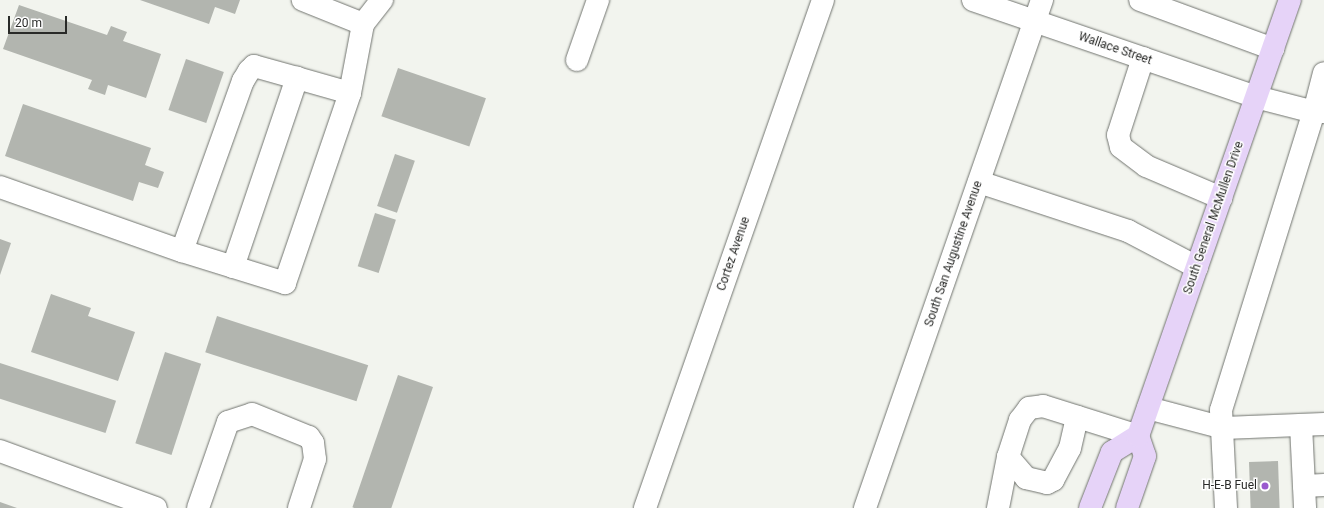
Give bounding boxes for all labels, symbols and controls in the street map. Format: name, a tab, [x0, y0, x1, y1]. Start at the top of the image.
scale bar	[10, 8, 69, 34]
text: 20 m	[15, 16, 42, 30]
street label: Wallace Street	[1076, 30, 1154, 68]
street label: South General McMullen Drive	[1181, 140, 1247, 296]
street label: South San Augustine Avenue	[922, 179, 986, 329]
street label: Cortez Avenue	[715, 215, 753, 293]
place label: H-E-B Fuel	[1202, 479, 1257, 493]
marker: H-E-B Fuel	[1260, 481, 1270, 491]

